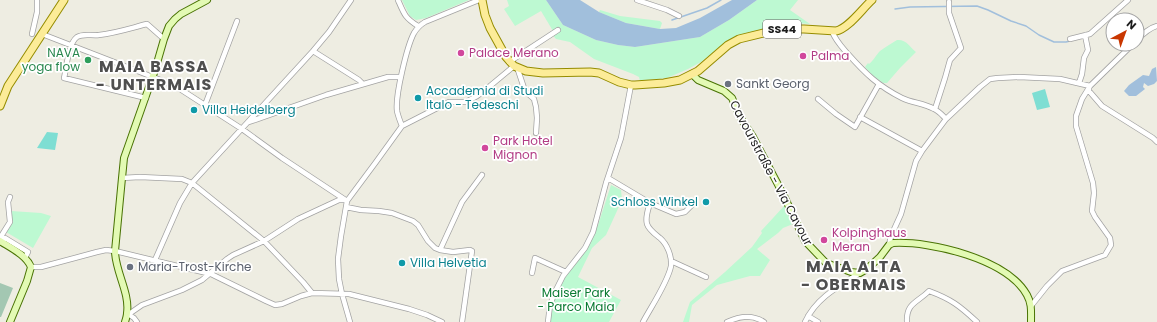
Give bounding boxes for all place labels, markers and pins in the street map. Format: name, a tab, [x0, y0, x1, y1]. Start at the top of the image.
place label: NAVA yoga flow	[22, 44, 80, 75]
place label: Palace Merano	[469, 44, 559, 61]
place label: Palma	[811, 47, 849, 64]
marker: Palace Merano	[456, 48, 466, 58]
marker: Palma	[798, 51, 808, 61]
marker: NAVA yoga flow	[83, 55, 93, 65]
place label: Sankt Georg	[736, 75, 810, 92]
marker: Sankt Georg	[723, 79, 733, 89]
place label: Accademia di Studi Italo - Tedeschi	[426, 82, 543, 113]
marker: Accademia di Studi Italo - Tedeschi	[413, 93, 423, 103]
place label: Villa Heidelberg	[202, 101, 296, 118]
marker: Villa Heidelberg	[189, 105, 199, 115]
place label: Park Hotel Mignon	[493, 132, 553, 163]
marker: Park Hotel Mignon	[480, 143, 490, 153]
place label: Schloss Winkel	[611, 193, 698, 210]
marker: Schloss Winkel	[701, 197, 711, 207]
place label: Kolpinghaus Meran	[832, 224, 906, 255]
marker: Kolpinghaus Meran	[819, 235, 829, 245]
place label: Villa Helvetia	[410, 254, 487, 271]
place label: Maria-Trost-Kirche	[138, 258, 252, 275]
marker: Villa Helvetia	[397, 258, 407, 268]
marker: Maria-Trost-Kirche	[125, 262, 135, 272]

